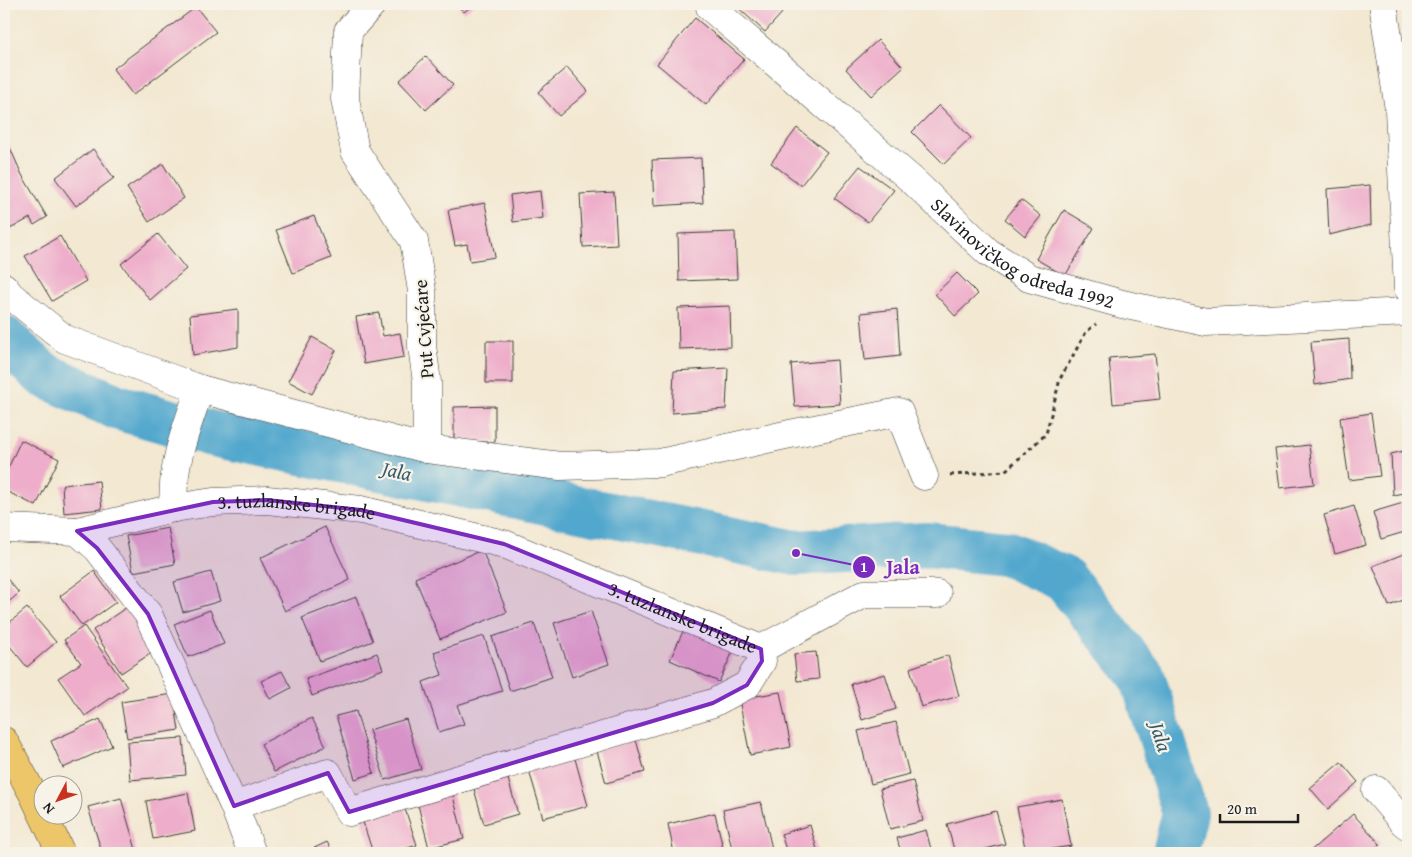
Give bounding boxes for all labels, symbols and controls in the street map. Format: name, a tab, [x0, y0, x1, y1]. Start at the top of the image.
street label: Slavinovičkog odreda 1992	[925, 191, 1117, 315]
street label: Put Cvjećare	[406, 279, 440, 379]
water label: Jala	[377, 453, 415, 488]
street label: 3. tuzlanske brigade	[217, 486, 379, 527]
callout: Jala	[851, 550, 930, 585]
text: Jala	[883, 552, 921, 581]
text: 1	[860, 556, 868, 577]
street label: 3. tuzlanske brigade	[604, 574, 762, 660]
water label: Jala	[1142, 716, 1180, 756]
north arrow	[32, 774, 82, 824]
scale bar	[1220, 792, 1297, 824]
text: N	[37, 798, 59, 819]
text: 20 m	[1227, 798, 1258, 819]

